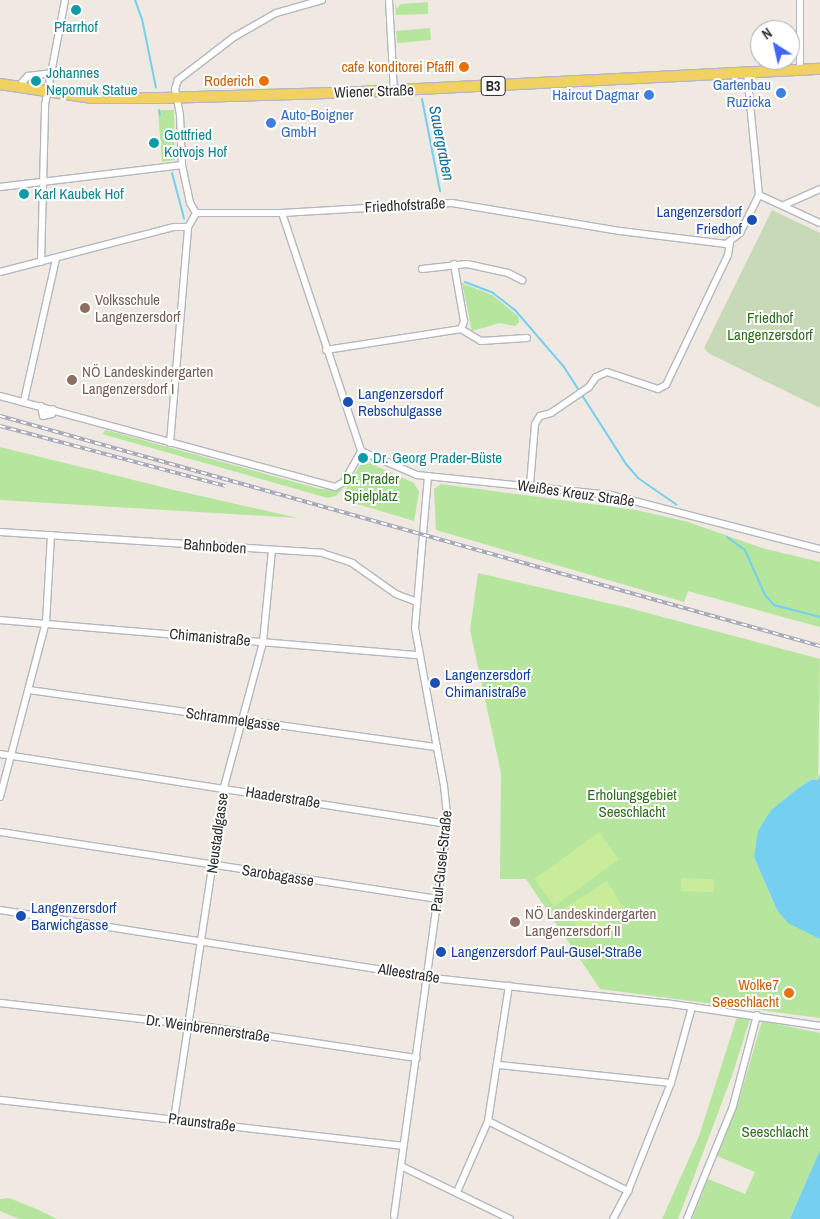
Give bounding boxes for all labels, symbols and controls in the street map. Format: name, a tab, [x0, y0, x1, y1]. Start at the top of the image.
marker: Pfarrhof	[70, 4, 82, 16]
place label: Pfarrhof	[54, 18, 98, 36]
north arrow	[750, 20, 800, 70]
text: N	[758, 24, 776, 43]
place label: cafe konditorei Pfaffl	[341, 58, 454, 76]
marker: cafe konditorei Pfaffl	[458, 61, 470, 73]
place label: Johannes Nepomuk Statue	[46, 63, 138, 98]
place label: Roderich	[204, 72, 254, 90]
road number: B3	[480, 74, 506, 98]
marker: Johannes Nepomuk Statue	[30, 75, 42, 87]
marker: Roderich	[258, 75, 270, 87]
place label: Gartenbau Ruzicka	[713, 75, 771, 110]
street label: Wiener Straße	[334, 81, 414, 101]
place label: Haircut Dagmar	[552, 86, 639, 104]
marker: Gartenbau Ruzicka	[775, 87, 787, 99]
marker: Haircut Dagmar	[643, 89, 655, 101]
water label: Sauergraben	[425, 104, 459, 182]
place label: Auto-Boigner GmbH	[281, 105, 353, 140]
marker: Auto-Boigner GmbH	[265, 117, 277, 129]
place label: Gottfried Kotvojs Hof	[164, 125, 227, 160]
marker: Gottfried Kotvojs Hof	[148, 137, 160, 149]
place label: Karl Kaubek Hof	[34, 185, 124, 203]
marker: Karl Kaubek Hof	[18, 188, 30, 200]
street label: Friedhofstraße	[364, 194, 446, 216]
place label: Langenzersdorf Friedhof	[657, 202, 742, 237]
marker: Langenzersdorf Friedhof	[746, 214, 758, 226]
place label: Volksschule Langenzersdorf	[95, 290, 180, 325]
marker: Volksschule Langenzersdorf	[79, 302, 91, 314]
park label: Friedhof Langenzersdorf	[727, 308, 813, 343]
place label: NÖ Landeskindergarten Langenzersdorf I	[82, 362, 213, 397]
marker: NÖ Landeskindergarten Langenzersdorf I	[66, 374, 78, 386]
place label: Langenzersdorf Rebschulgasse	[358, 384, 443, 419]
marker: Langenzersdorf Rebschulgasse	[342, 396, 354, 408]
place label: Dr. Georg Prader-Büste	[373, 449, 502, 467]
marker: Dr. Georg Prader-Büste	[357, 452, 369, 464]
park label: Dr. Prader Spielplatz	[343, 469, 399, 504]
street label: Weißes Kreuz Straße	[516, 476, 636, 510]
street label: Bahnboden	[183, 535, 247, 557]
street label: Chimanistraße	[169, 624, 251, 650]
place label: Langenzersdorf Chimanistraße	[445, 665, 530, 700]
marker: Langenzersdorf Chimanistraße	[429, 677, 441, 689]
street label: Schrammelgasse	[185, 703, 281, 735]
street label: Haaderstraße	[244, 782, 322, 812]
park label: Erholungsgebiet Seeschlacht	[587, 785, 677, 820]
street label: Neustadlgasse	[202, 791, 232, 875]
street label: Paul-Gusel-Straße	[427, 809, 455, 913]
street label: Sarobagasse	[241, 860, 315, 890]
place label: Langenzersdorf Barwichgasse	[31, 898, 116, 933]
place label: NÖ Landeskindergarten Langenzersdorf II	[525, 904, 656, 939]
marker: Langenzersdorf Barwichgasse	[15, 910, 27, 922]
marker: NÖ Landeskindergarten Langenzersdorf II	[509, 916, 521, 928]
place label: Langenzersdorf Paul-Gusel-Straße	[451, 943, 642, 961]
marker: Langenzersdorf Paul-Gusel-Straße	[435, 946, 447, 958]
street label: Alleestraße	[377, 959, 441, 987]
place label: Wolke7 Seeschlacht	[712, 975, 779, 1010]
marker: Wolke7 Seeschlacht	[783, 987, 795, 999]
street label: Dr. Weinbrennerstraße	[145, 1010, 271, 1046]
street label: Praunstraße	[167, 1109, 237, 1135]
park label: Seeschlacht	[741, 1123, 809, 1141]

